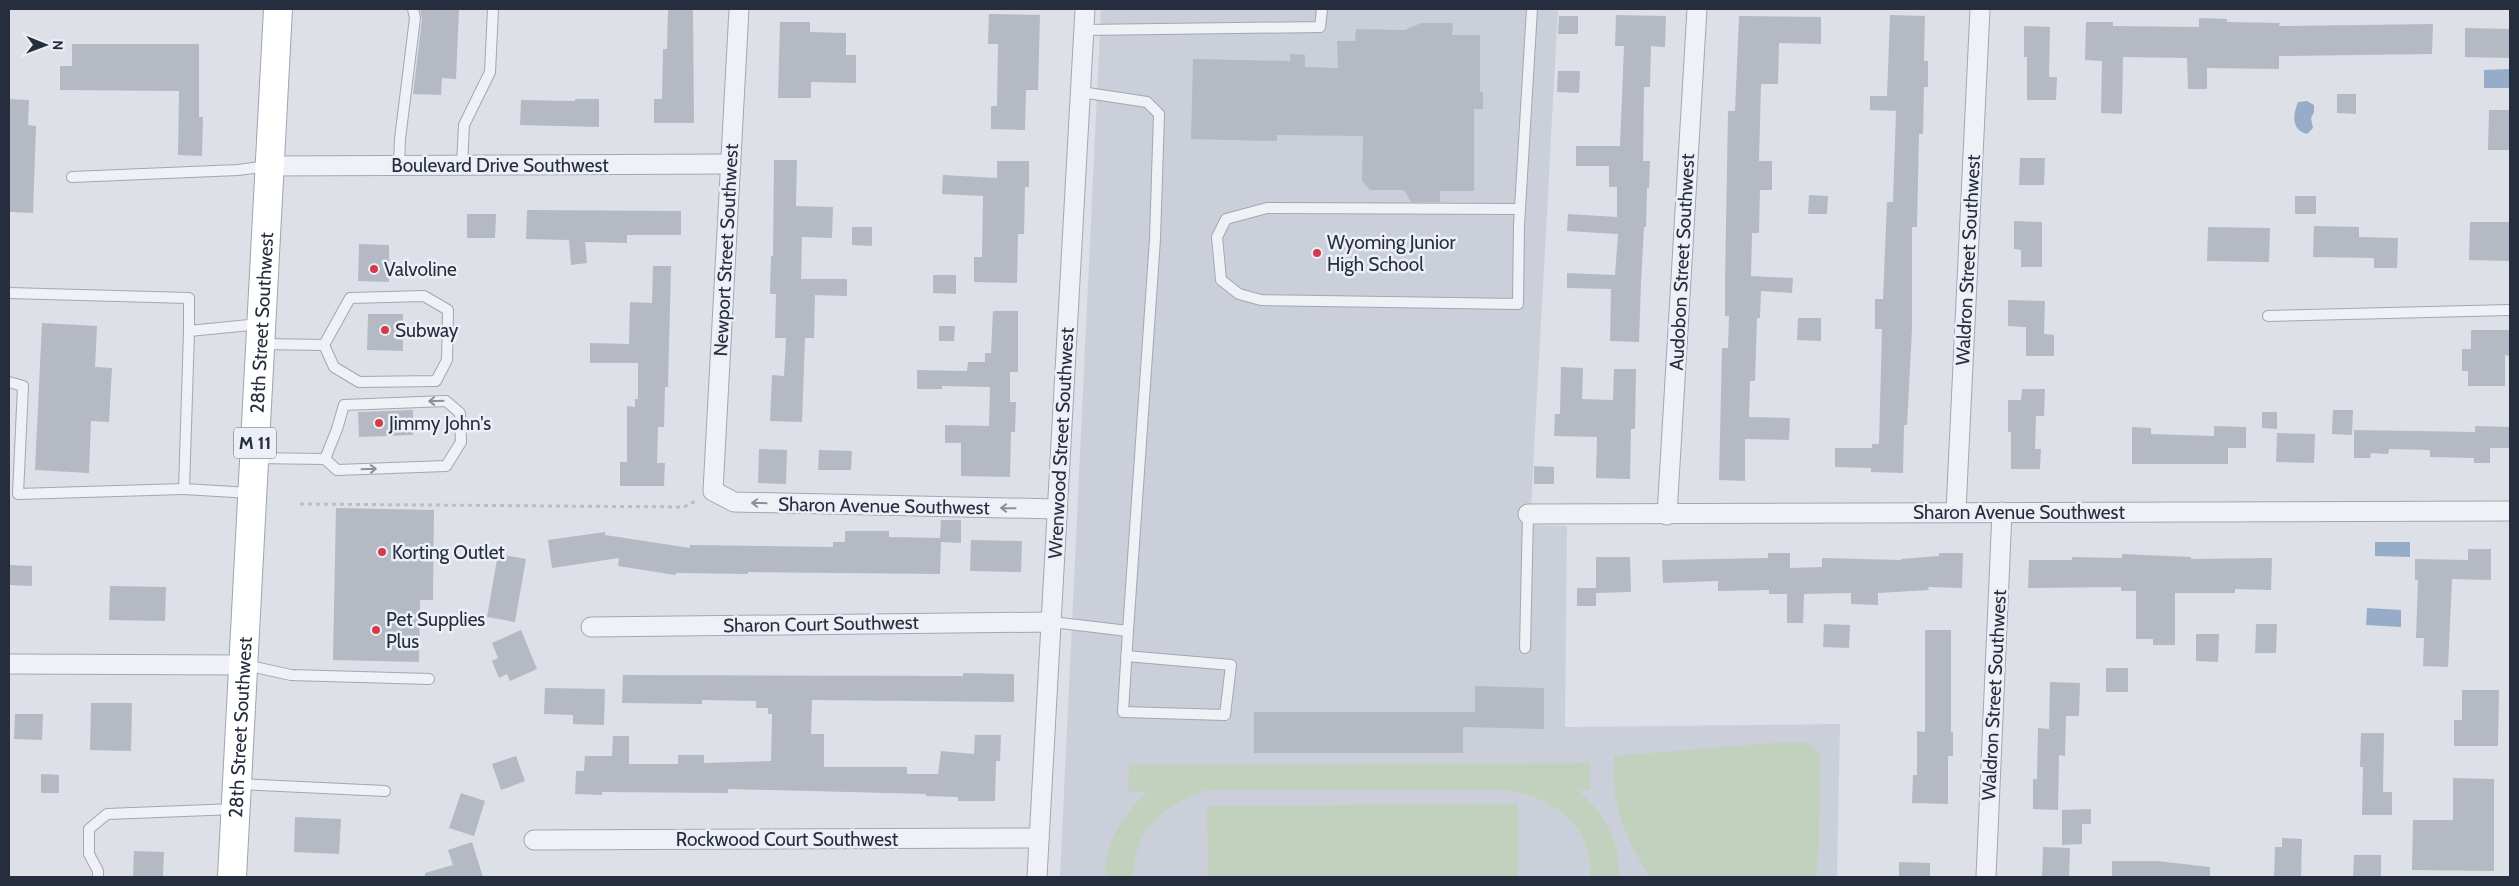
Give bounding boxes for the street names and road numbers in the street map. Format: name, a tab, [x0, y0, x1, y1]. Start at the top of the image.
street label: Newport Street Southwest	[709, 142, 743, 357]
street label: Audobon Street Southwest	[1665, 152, 1699, 371]
street label: Waldron Street Southwest	[1951, 153, 1985, 366]
street label: Boulevard Drive Southwest	[391, 154, 609, 177]
street label: 28th Street Southwest	[245, 231, 278, 414]
street label: Wrenwood Street Southwest	[1043, 326, 1079, 559]
road number: M 11	[234, 428, 276, 458]
street label: Sharon Avenue Southwest	[778, 493, 991, 519]
street label: Sharon Avenue Southwest	[1913, 501, 2125, 524]
street label: Waldron Street Southwest	[1977, 588, 2011, 801]
street label: Sharon Court Southwest	[723, 611, 920, 637]
street label: 28th Street Southwest	[224, 635, 256, 818]
street label: Rockwood Court Southwest	[676, 828, 899, 851]

